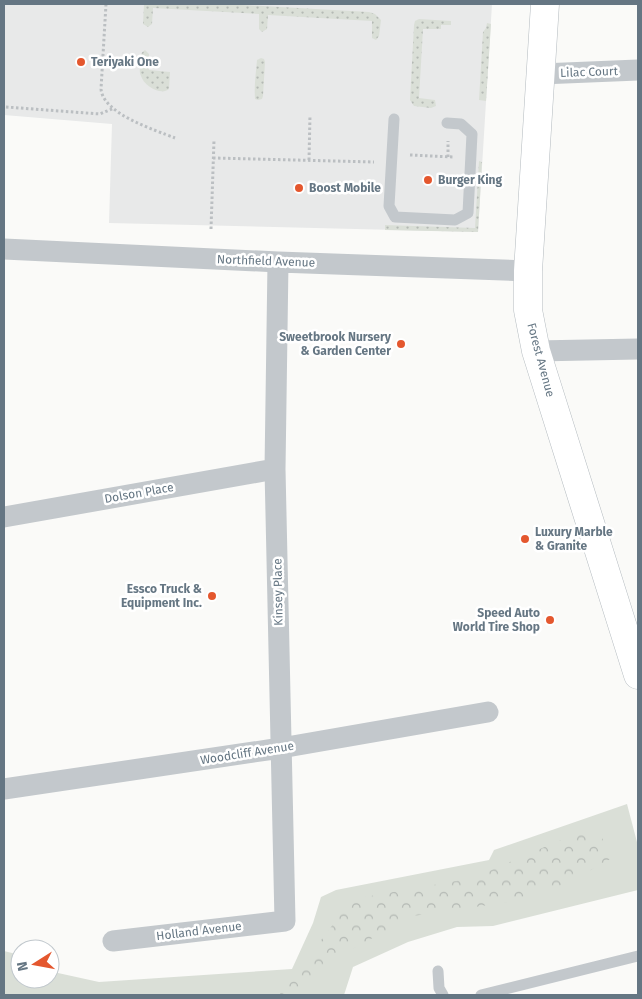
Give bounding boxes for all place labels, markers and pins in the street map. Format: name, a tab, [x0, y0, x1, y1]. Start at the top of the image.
place label: Teriyaki One	[91, 55, 159, 69]
marker: Teriyaki One	[75, 56, 87, 68]
place label: Burger King	[438, 173, 502, 187]
marker: Burger King	[422, 174, 434, 186]
place label: Boost Mobile	[309, 181, 381, 195]
marker: Boost Mobile	[293, 182, 305, 194]
place label: Sweetbrook Nursery & Garden Center	[279, 330, 392, 358]
marker: Sweetbrook Nursery & Garden Center	[395, 338, 407, 350]
place label: Luxury Marble & Granite	[535, 525, 613, 553]
marker: Luxury Marble & Granite	[519, 533, 531, 545]
place label: Essco Truck & Equipment Inc.	[121, 582, 202, 610]
marker: Essco Truck & Equipment Inc.	[206, 590, 218, 602]
place label: Speed Auto World Tire Shop	[453, 606, 540, 634]
marker: Speed Auto World Tire Shop	[544, 614, 556, 626]

